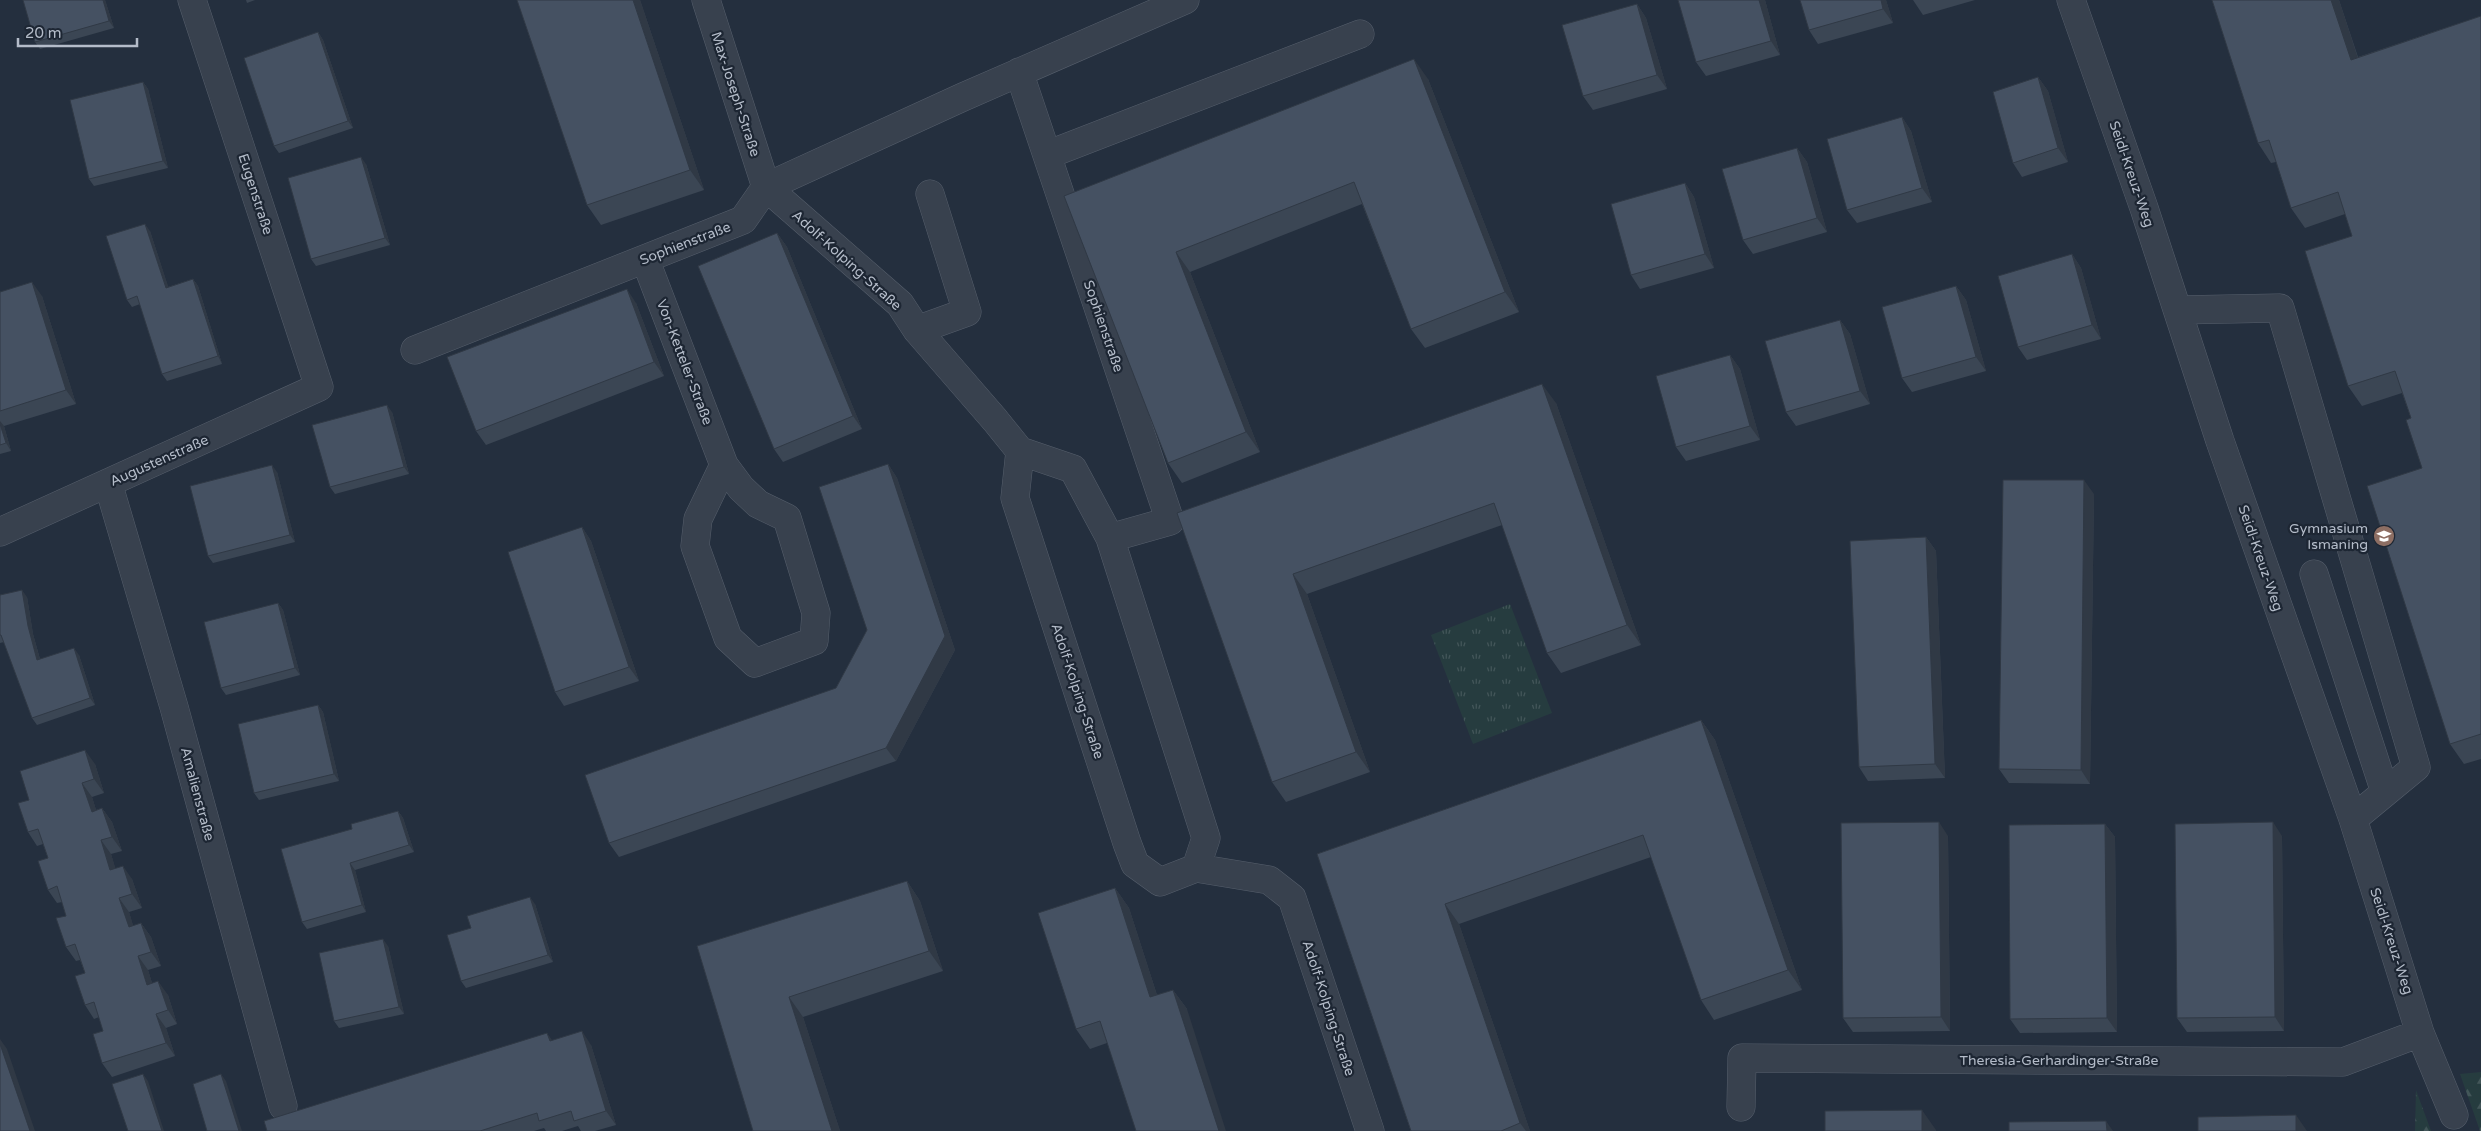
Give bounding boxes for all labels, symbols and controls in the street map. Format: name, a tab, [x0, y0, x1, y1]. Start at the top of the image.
scale bar	[18, 15, 136, 47]
text: 20 m	[25, 24, 62, 42]
street label: Max-Joseph-Straße	[707, 30, 764, 159]
street label: Seidl-Kreuz-Weg	[2105, 119, 2158, 229]
street label: Eugenstraße	[234, 151, 277, 237]
street label: Adolf-Kolping-Straße	[788, 207, 905, 314]
street label: Sophienstraße	[637, 218, 733, 269]
street label: Sophienstraße	[1080, 278, 1127, 374]
street label: Von-Ketteler-Straße	[653, 297, 716, 427]
street label: Augustenstraße	[107, 431, 211, 490]
street label: Seidl-Kreuz-Weg	[2234, 503, 2287, 613]
place label: Gymnasium Ismaning	[2289, 520, 2368, 553]
school or university icon: Gymnasium Ismaning	[2372, 524, 2396, 548]
street label: Adolf-Kolping-Straße	[1048, 621, 1108, 761]
street label: Amalienstraße	[177, 745, 218, 843]
street label: Seidl-Kreuz-Weg	[2366, 886, 2417, 997]
street label: Adolf-Kolping-Straße	[1299, 938, 1359, 1078]
street label: Theresia-Gerhardinger-Straße	[1960, 1052, 2159, 1069]

